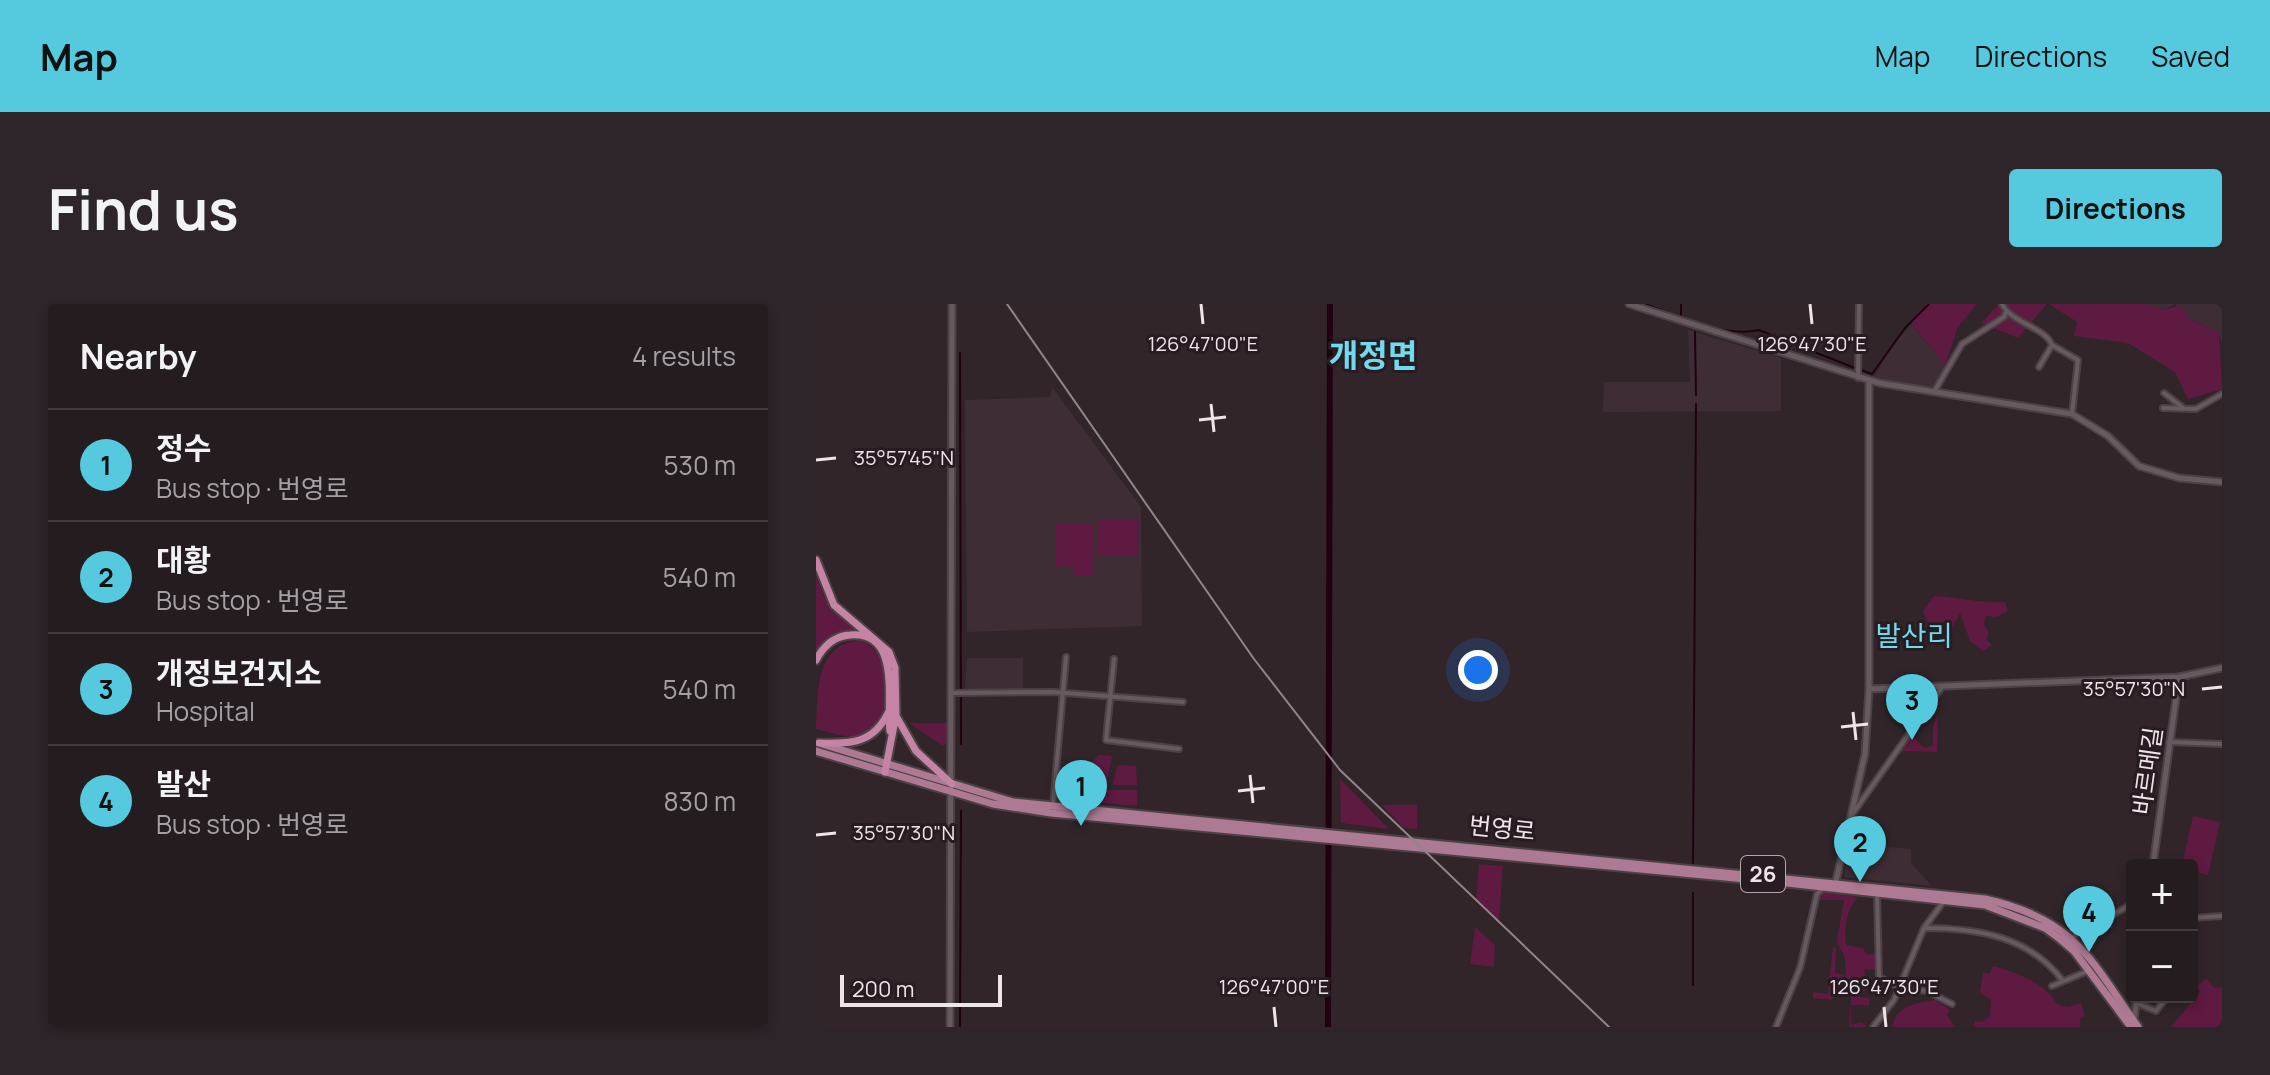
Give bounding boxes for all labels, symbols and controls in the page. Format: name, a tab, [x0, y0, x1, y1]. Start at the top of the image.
text: Map	[40, 30, 118, 82]
text: Map	[1875, 37, 1930, 75]
text: Directions	[1974, 37, 2107, 75]
text: Saved	[2151, 37, 2230, 75]
button: Directions	[2009, 169, 2222, 247]
text: Find us	[48, 170, 239, 247]
text: 126°47'00"E	[1148, 330, 1258, 357]
text: 126°47'30"E	[1757, 330, 1867, 357]
text: Nearby	[80, 333, 196, 379]
district label: 개정면	[1329, 333, 1417, 377]
text: 4 results	[632, 338, 736, 374]
text: 정수	[156, 427, 211, 468]
text: 35°57'45"N	[854, 444, 954, 471]
text: 1	[100, 447, 112, 483]
text: 530 m	[663, 447, 736, 483]
text: Bus stop · 번영로	[156, 470, 349, 506]
text: 대황	[156, 539, 211, 580]
text: 2	[98, 559, 114, 595]
text: 540 m	[663, 559, 736, 595]
text: Bus stop · 번영로	[156, 582, 349, 618]
district label: 발산리	[1875, 616, 1953, 654]
your location	[1458, 650, 1498, 690]
text: 개정보건지소	[156, 652, 322, 693]
text: 3	[98, 671, 114, 707]
text: 540 m	[663, 671, 736, 707]
pin: 3	[1886, 674, 1938, 740]
text: 35°57'30"N	[2083, 675, 2185, 702]
text: Hospital	[156, 693, 255, 729]
street label: 바르메길	[2124, 725, 2169, 817]
pin: 1	[1055, 760, 1107, 826]
text: 발산	[156, 763, 211, 804]
text: 4	[98, 783, 114, 819]
text: 830 m	[663, 783, 736, 819]
text: Bus stop · 번영로	[156, 806, 349, 842]
street label: 번영로	[1467, 808, 1537, 847]
pin: 2	[1834, 816, 1886, 882]
text: 35°57'30"N	[853, 819, 955, 846]
road number: 26	[1741, 856, 1785, 892]
map controls	[2126, 859, 2198, 1003]
button: +	[2126, 859, 2198, 931]
pin: 4	[2063, 886, 2115, 952]
button: −	[2126, 931, 2198, 1003]
scale bar	[840, 971, 1002, 1007]
text: 126°47'00"E	[1219, 973, 1329, 1000]
text: 126°47'30"E	[1829, 973, 1939, 1000]
text: 200 m	[852, 974, 914, 1004]

